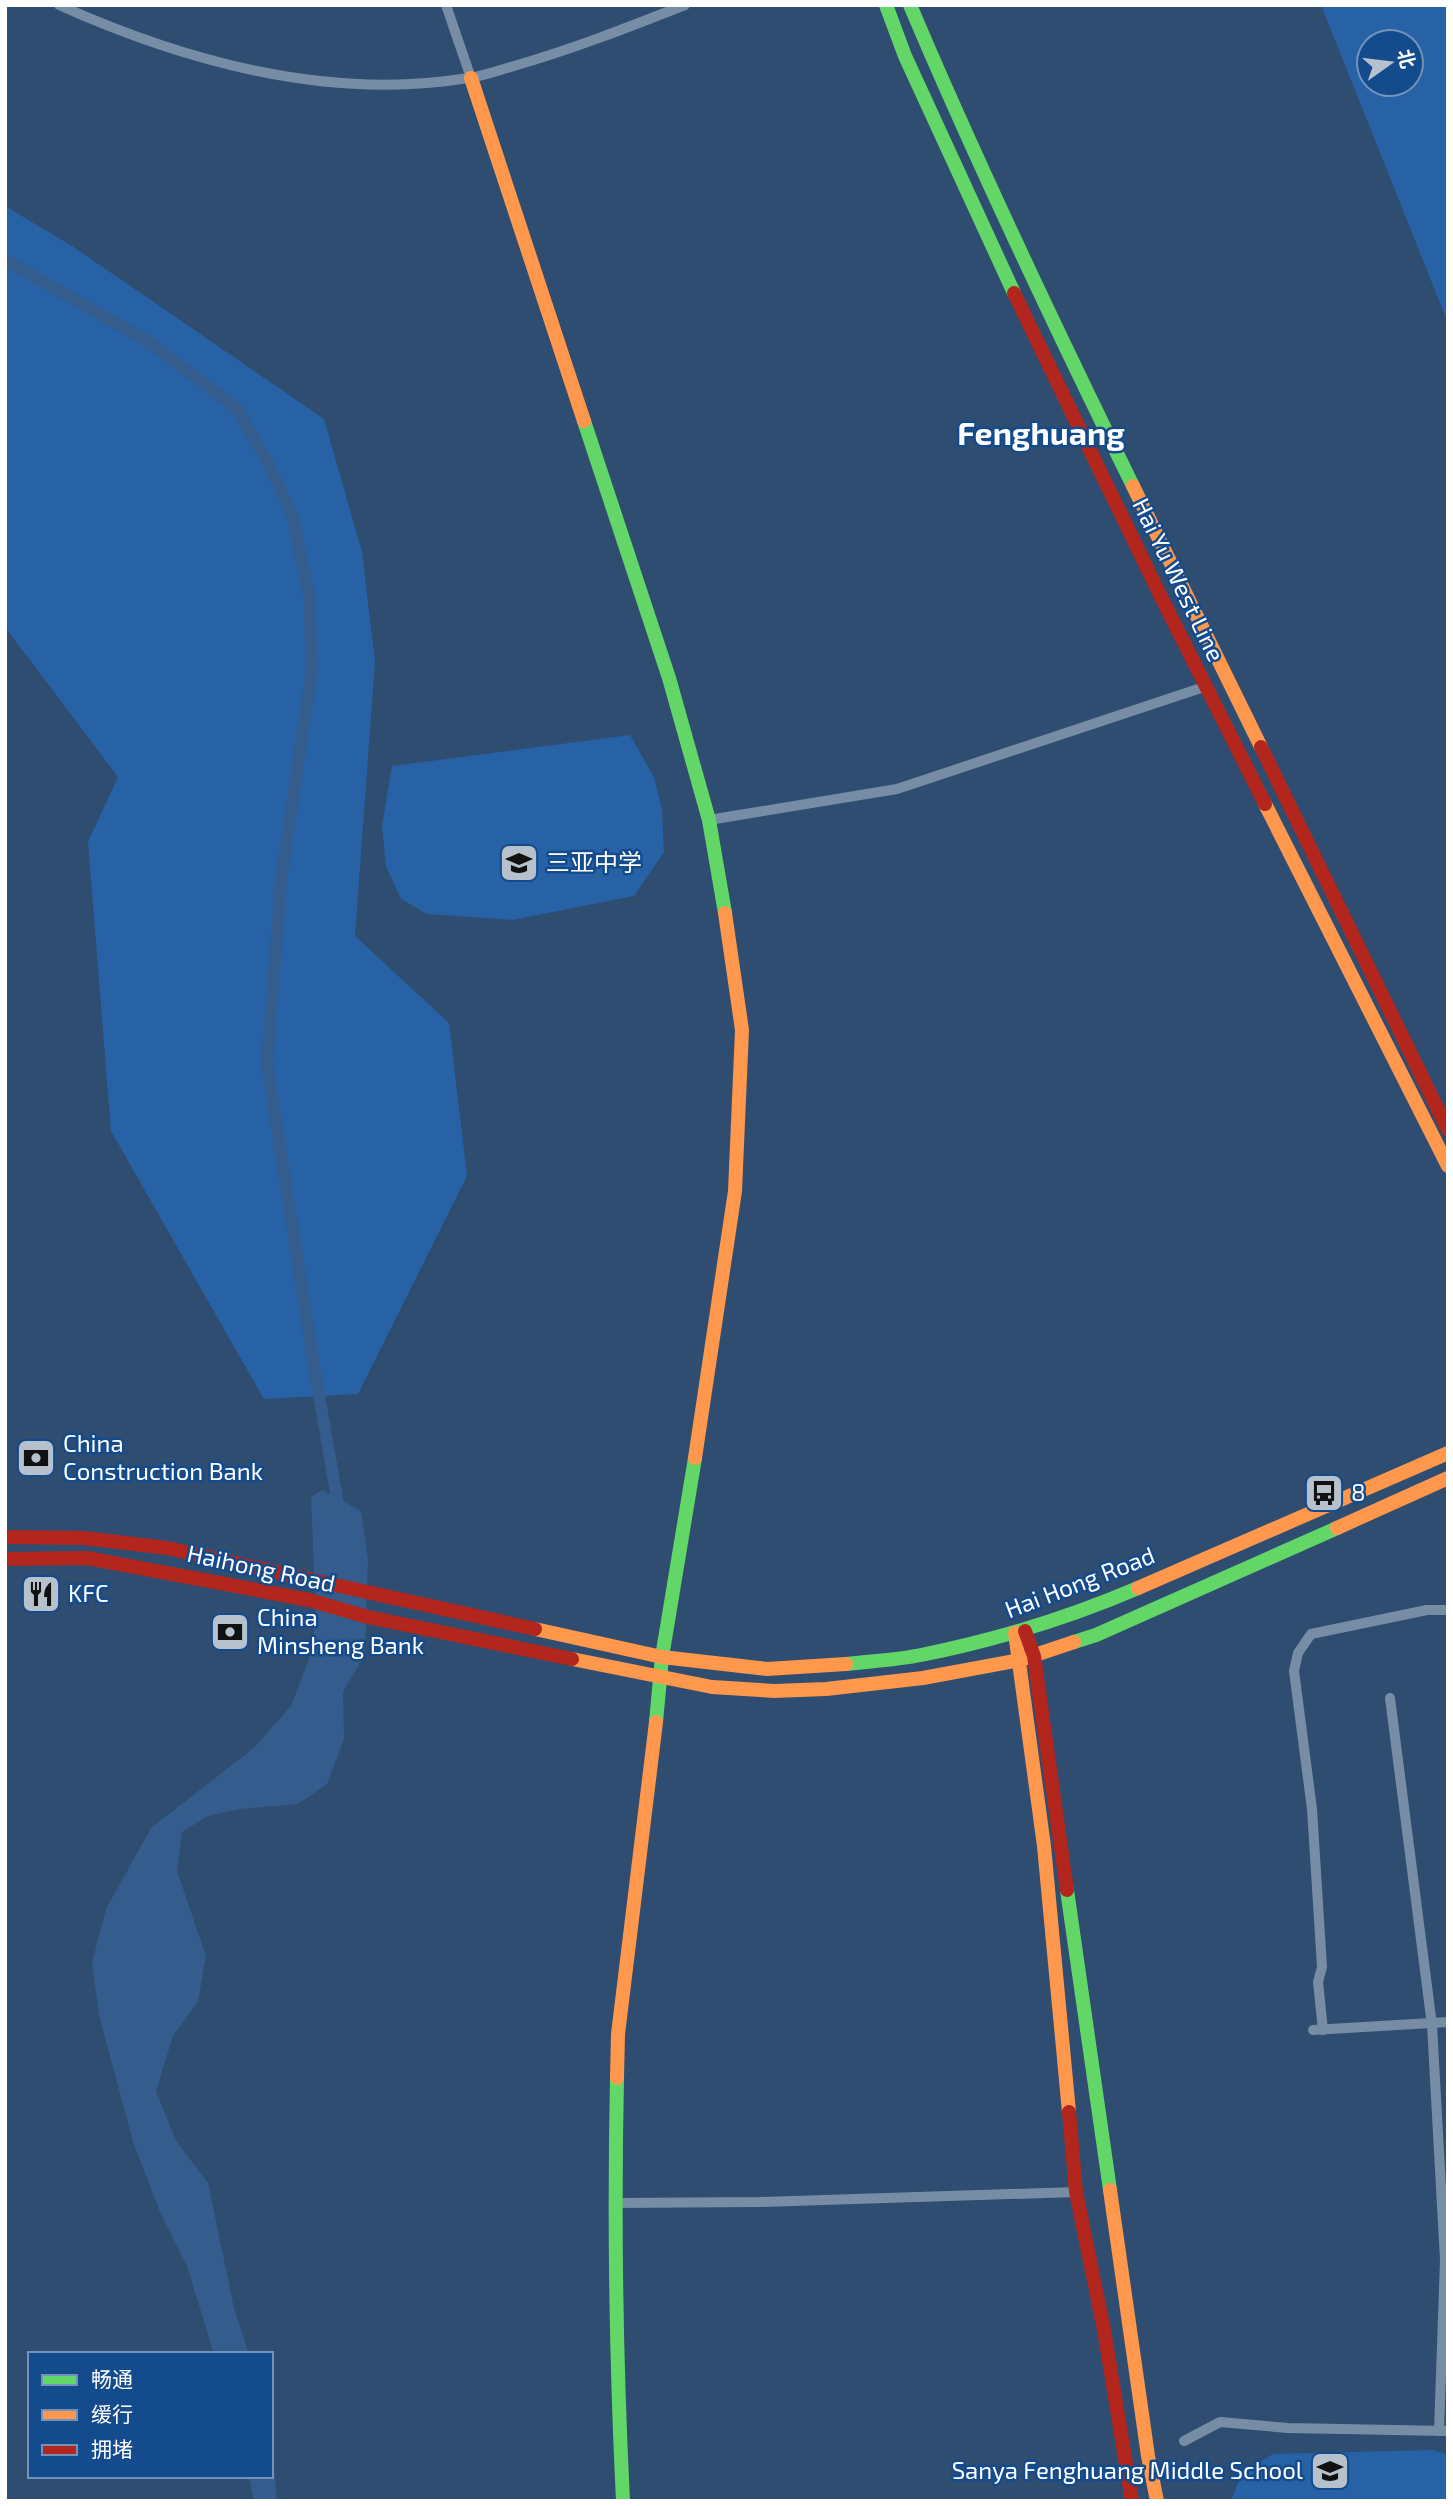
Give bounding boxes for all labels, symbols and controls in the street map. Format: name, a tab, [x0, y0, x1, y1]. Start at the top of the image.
north arrow	[1355, 28, 1425, 98]
text: 北	[1394, 47, 1420, 71]
district label: Fenghuang	[957, 413, 1125, 451]
street label: Hai Yu West Line	[1127, 493, 1231, 666]
school or university icon: 三亚中学	[498, 842, 540, 884]
place label: 三亚中学	[546, 847, 642, 876]
place label: China Construction Bank	[63, 1428, 263, 1485]
bank icon: China Construction Bank	[15, 1437, 57, 1479]
bus stop icon: 8	[1303, 1472, 1345, 1514]
place label: 8	[1351, 1477, 1366, 1506]
street label: Haihong Road	[185, 1538, 338, 1597]
street label: Hai Hong Road	[1000, 1540, 1158, 1623]
restaurant icon: KFC	[20, 1573, 62, 1615]
place label: KFC	[68, 1578, 109, 1607]
place label: China Minsheng Bank	[257, 1602, 424, 1659]
bank icon: China Minsheng Bank	[209, 1611, 251, 1653]
legend	[28, 2352, 273, 2478]
text: 畅通	[91, 2366, 133, 2391]
text: 缓行	[91, 2401, 133, 2426]
text: 拥堵	[91, 2436, 133, 2461]
school or university icon: Sanya Fenghuang Middle School	[1309, 2450, 1351, 2492]
place label: Sanya Fenghuang Middle School	[952, 2455, 1303, 2484]

